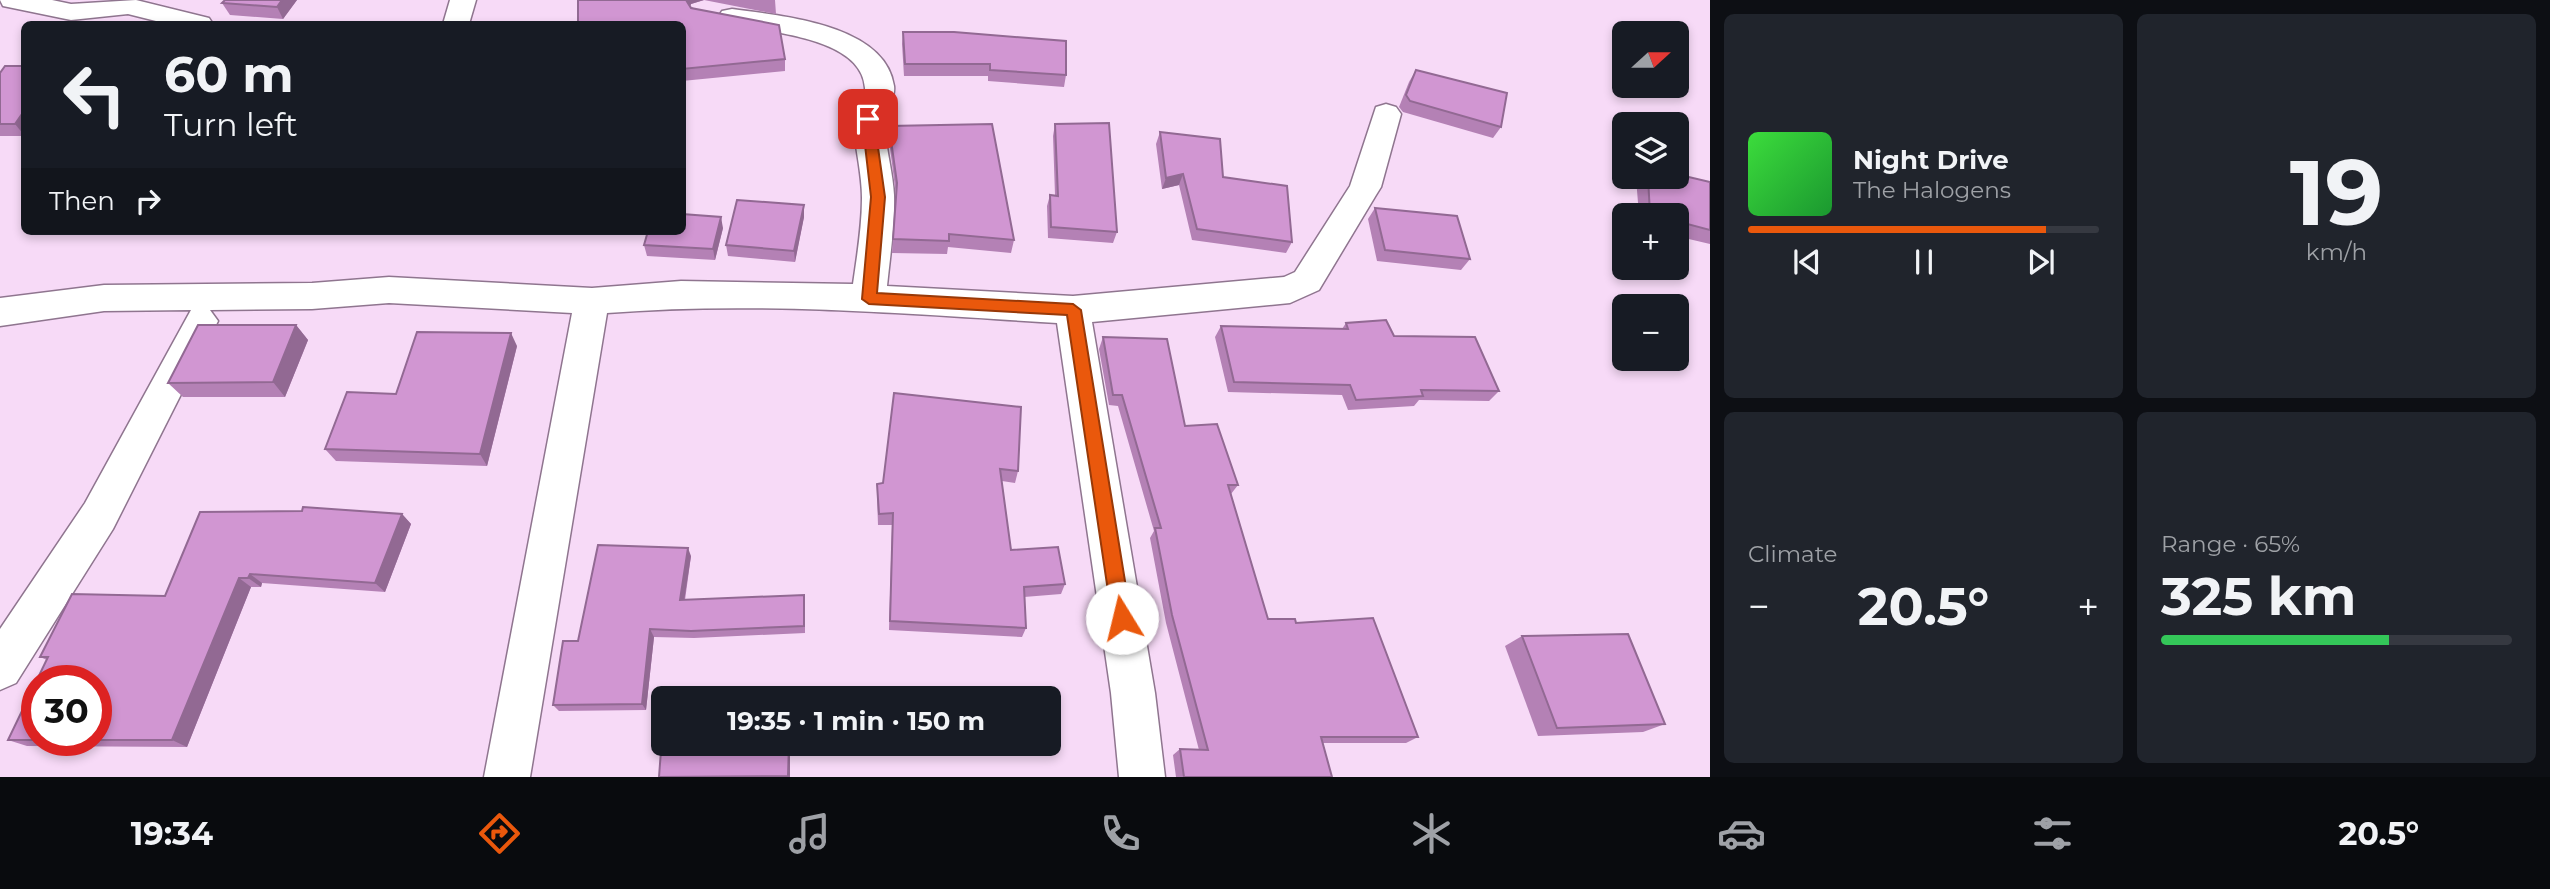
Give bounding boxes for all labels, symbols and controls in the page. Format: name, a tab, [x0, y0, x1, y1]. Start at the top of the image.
north arrow	[1612, 21, 1689, 98]
map controls	[1612, 21, 1689, 371]
text: 60 m	[164, 45, 294, 104]
icon: left	[49, 49, 140, 140]
pin	[838, 89, 898, 149]
icon: arrive	[849, 100, 887, 138]
text: Turn left	[164, 105, 298, 144]
button: layers	[1612, 112, 1689, 189]
text: 19	[2290, 137, 2383, 248]
text: Night Drive	[1853, 144, 2009, 176]
text: The Halogens	[1853, 176, 2011, 204]
icon: right	[129, 182, 167, 220]
text: Then	[49, 185, 115, 217]
button: +	[1612, 203, 1689, 280]
text: km/h	[2306, 238, 2367, 266]
icon: previous	[1788, 243, 1826, 281]
icon: pause	[1905, 243, 1943, 281]
icon: next	[2022, 243, 2060, 281]
button: −	[1612, 294, 1689, 371]
text: Range · 65%	[2161, 530, 2300, 558]
text: Climate	[1748, 540, 1837, 568]
text: 325 km	[2161, 565, 2356, 628]
text: 20.5°	[1858, 575, 1989, 638]
position arrow	[1085, 581, 1159, 655]
text: −	[1748, 583, 1770, 630]
text: +	[2077, 583, 2099, 630]
speed limit sign: 30	[21, 665, 112, 756]
text: 19:35 · 1 min · 150 m	[727, 705, 985, 737]
icon: directions	[475, 809, 524, 858]
icon: music	[785, 809, 834, 858]
icon: phone	[1096, 809, 1145, 858]
icon: climate	[1407, 809, 1456, 858]
icon: car	[1717, 809, 1766, 858]
icon: filters	[2028, 809, 2077, 858]
text: 19:34	[131, 814, 213, 853]
text: 20.5°	[2338, 814, 2419, 853]

